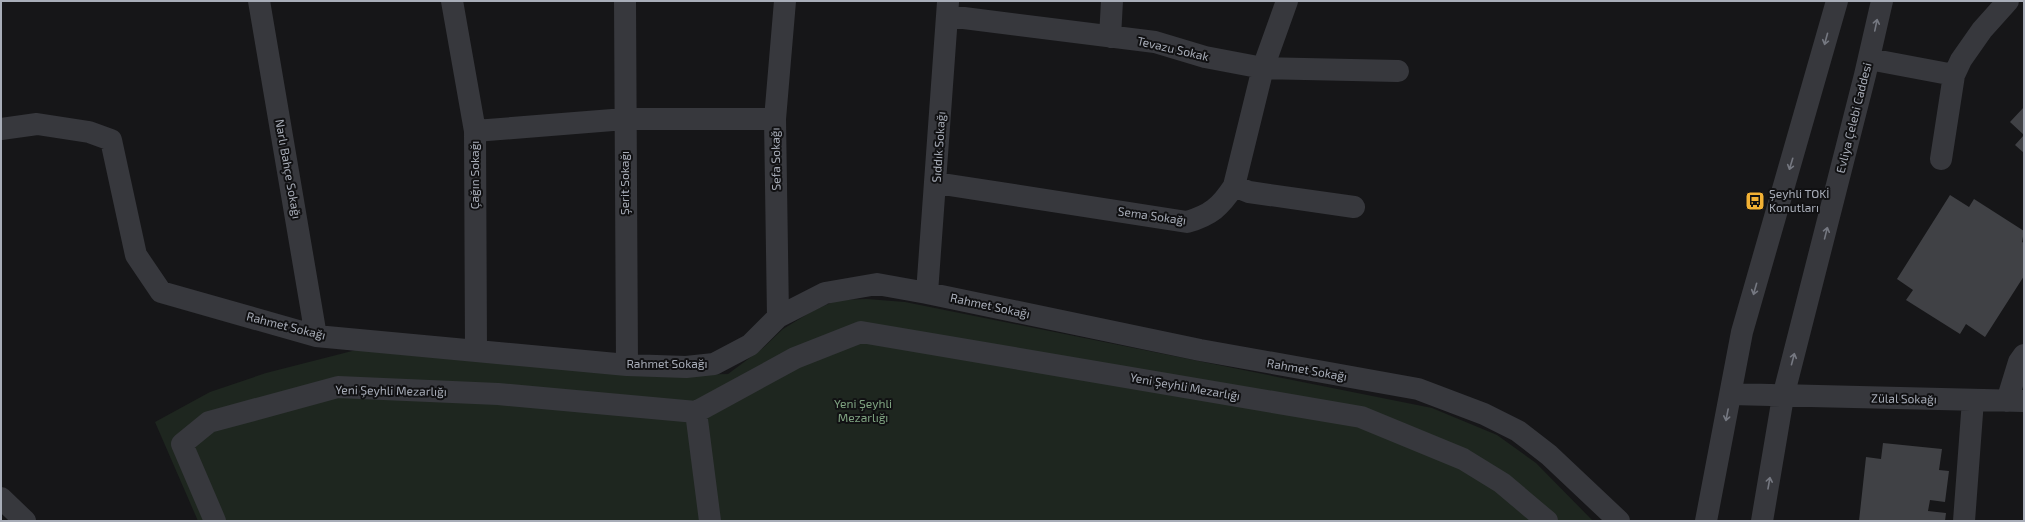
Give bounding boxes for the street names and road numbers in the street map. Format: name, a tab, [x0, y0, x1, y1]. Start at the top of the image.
street label: Tevazu Sokak	[1136, 33, 1210, 63]
street label: Evliya Çelebi Caddesi	[1832, 61, 1875, 175]
street label: Sıddık Sokağı	[929, 111, 947, 183]
street label: Narlı Bahçe Sokağı	[272, 118, 305, 220]
street label: Sefa Sokağı	[767, 127, 783, 191]
street label: Çağın Sokağı	[467, 141, 482, 209]
street label: Şerit Sokağı	[617, 151, 633, 215]
street label: Sema Sokağı	[1117, 203, 1187, 227]
street label: Rahmet Sokağı	[949, 290, 1031, 320]
street label: Rahmet Sokağı	[245, 308, 327, 342]
street label: Rahmet Sokağı	[1266, 355, 1348, 383]
street label: Rahmet Sokağı	[626, 356, 708, 370]
street label: Yeni Şeyhli Mezarlığı	[1129, 369, 1241, 405]
street label: Yeni Şeyhli Mezarlığı	[335, 382, 447, 400]
street label: Zülal Sokağı	[1871, 390, 1937, 406]

